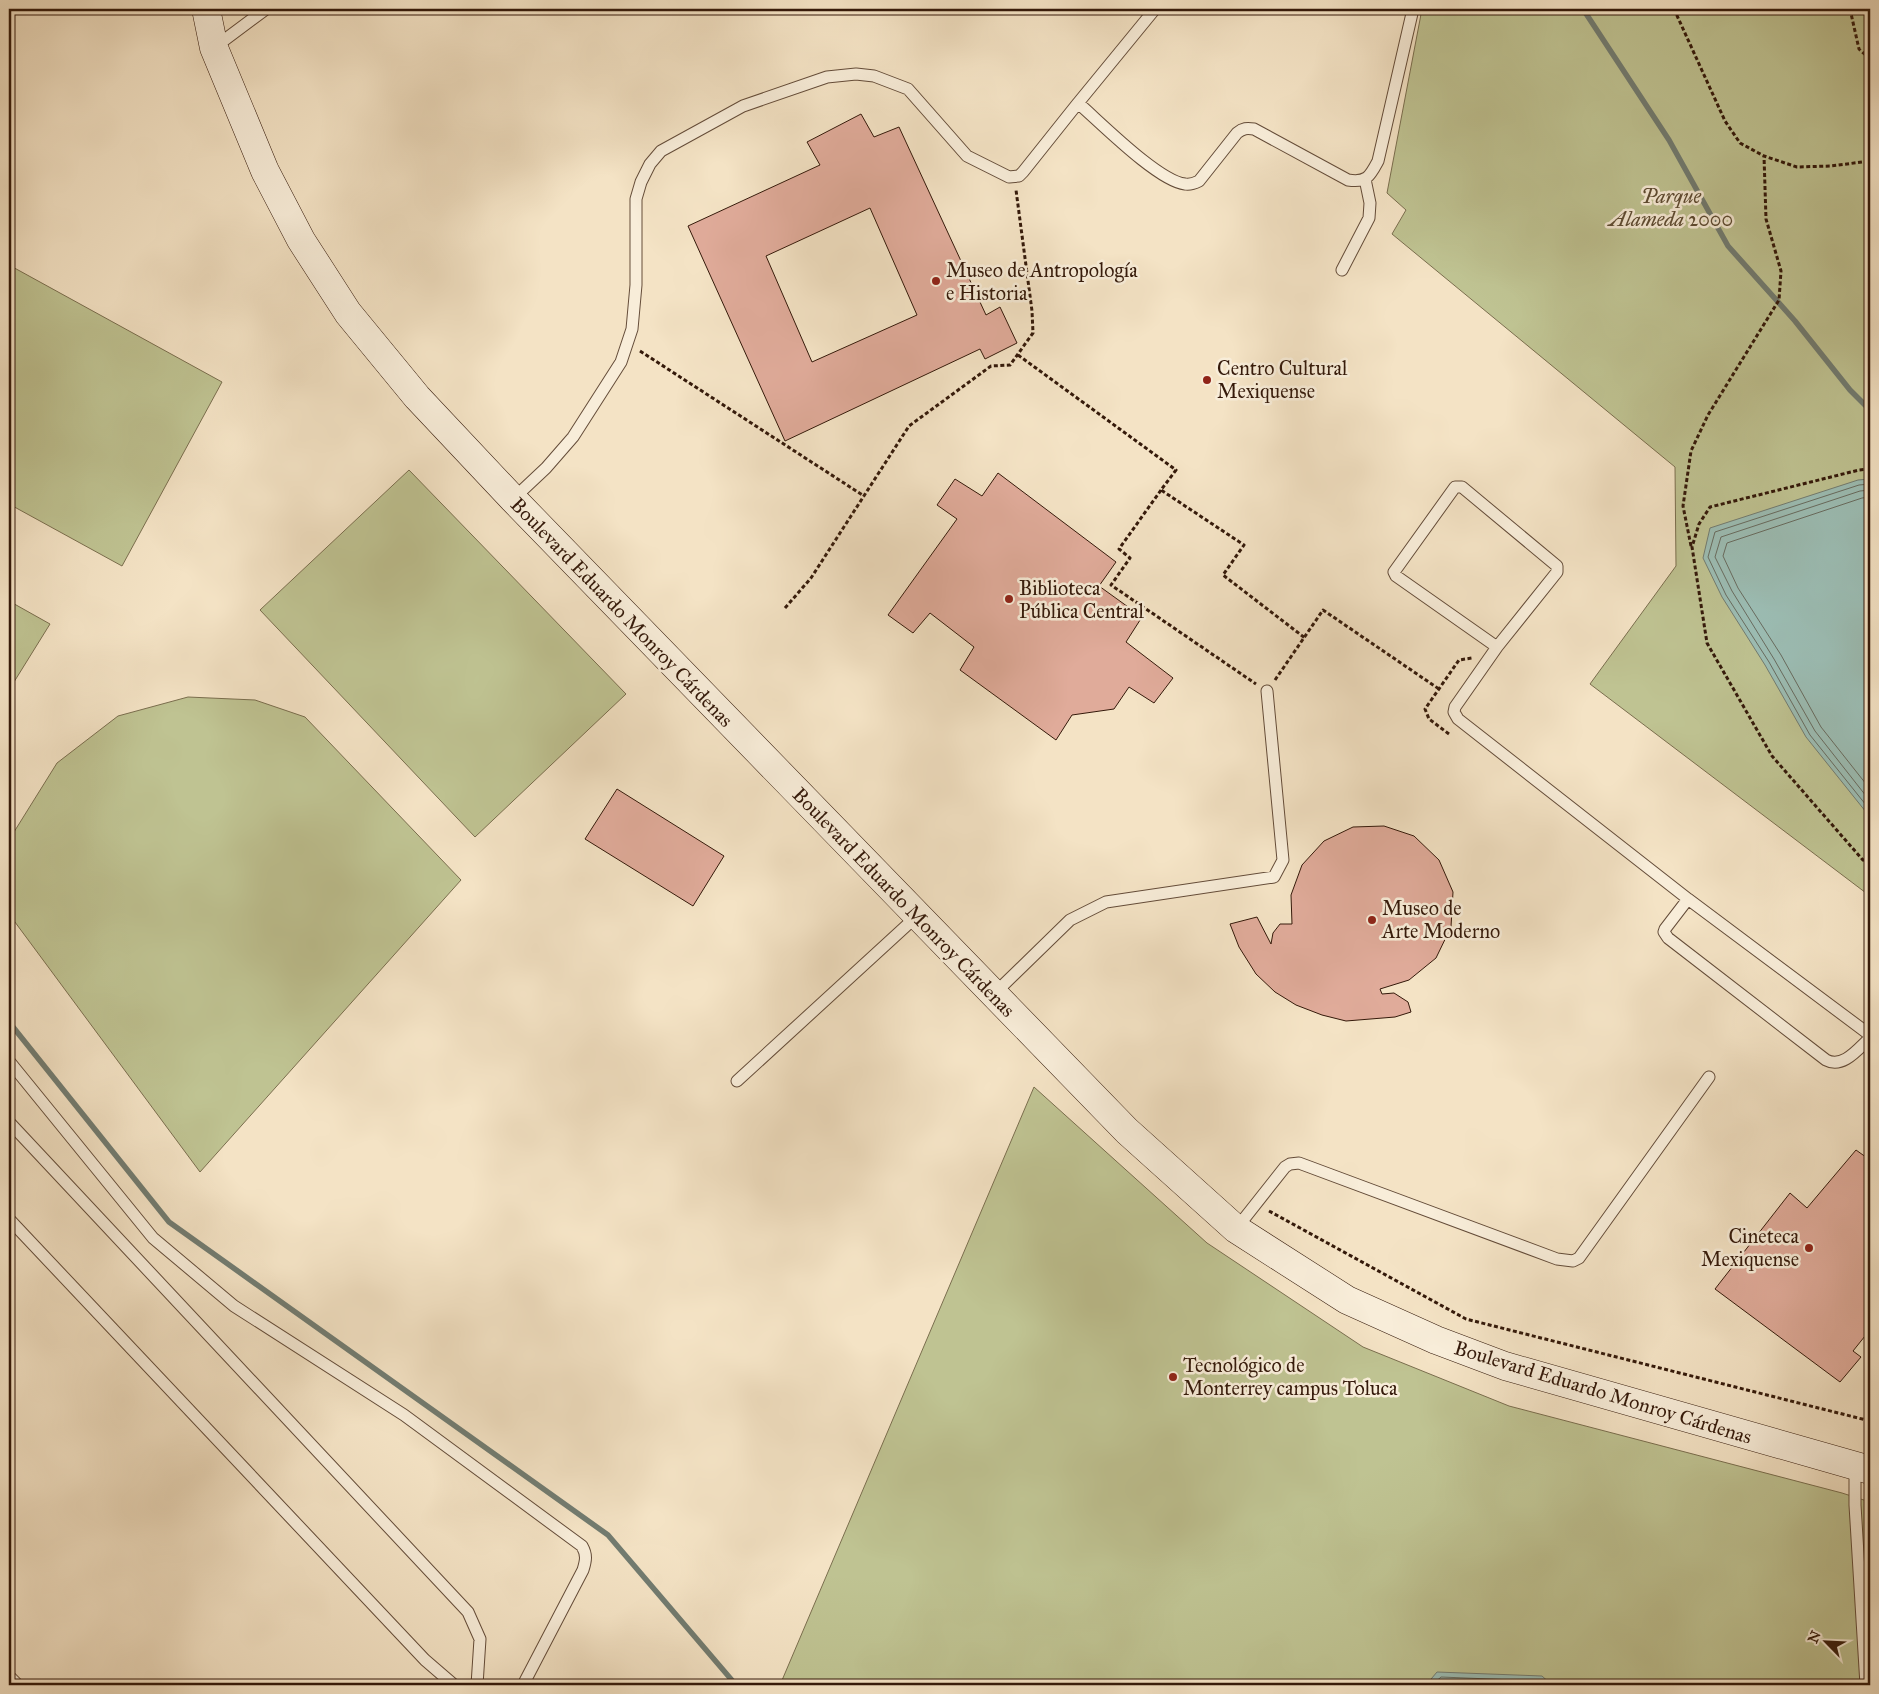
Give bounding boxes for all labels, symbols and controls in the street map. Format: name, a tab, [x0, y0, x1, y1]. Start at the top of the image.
park label: Parque Alameda 2000	[1607, 184, 1733, 231]
place label: Museo de Antropología e Historia	[946, 258, 1138, 305]
marker: Museo de Antropología e Historia	[930, 275, 942, 287]
place label: Centro Cultural Mexiquense	[1217, 356, 1348, 404]
marker: Centro Cultural Mexiquense	[1201, 374, 1213, 386]
street label: Boulevard Eduardo Monroy Cárdenas	[506, 492, 738, 732]
place label: Biblioteca Pública Central	[1019, 576, 1144, 623]
marker: Biblioteca Pública Central	[1003, 593, 1015, 605]
street label: Boulevard Eduardo Monroy Cárdenas	[788, 782, 1020, 1022]
place label: Museo de Arte Moderno	[1381, 896, 1500, 943]
marker: Museo de Arte Moderno	[1366, 914, 1378, 926]
place label: Cineteca Mexiquense	[1701, 1224, 1800, 1272]
marker: Cineteca Mexiquense	[1803, 1242, 1815, 1254]
street label: Boulevard Eduardo Monroy Cárdenas	[1451, 1335, 1755, 1449]
place label: Tecnológico de Monterrey campus Toluca	[1183, 1353, 1398, 1400]
marker: Tecnológico de Monterrey campus Toluca	[1167, 1371, 1179, 1383]
north arrow	[1802, 1616, 1852, 1666]
text: N	[1804, 1628, 1825, 1646]

